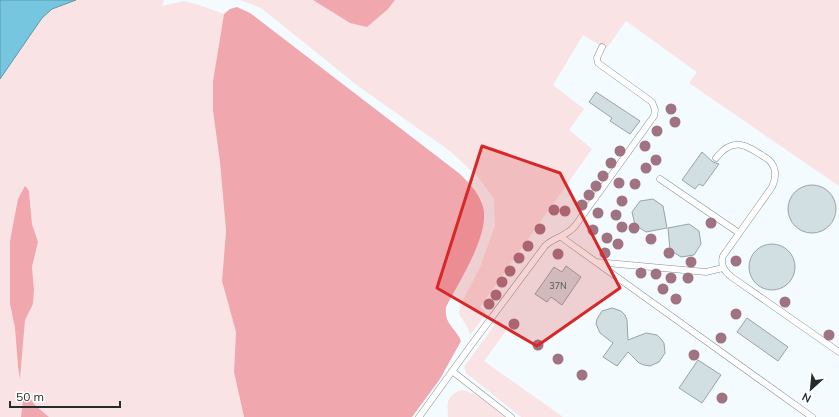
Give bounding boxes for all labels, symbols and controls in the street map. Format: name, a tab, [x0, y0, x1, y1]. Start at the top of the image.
house number: 37N	[549, 280, 567, 291]
north arrow	[791, 369, 831, 409]
scale bar	[10, 383, 120, 409]
text: 50 m	[16, 389, 44, 404]
text: N	[800, 390, 813, 406]

